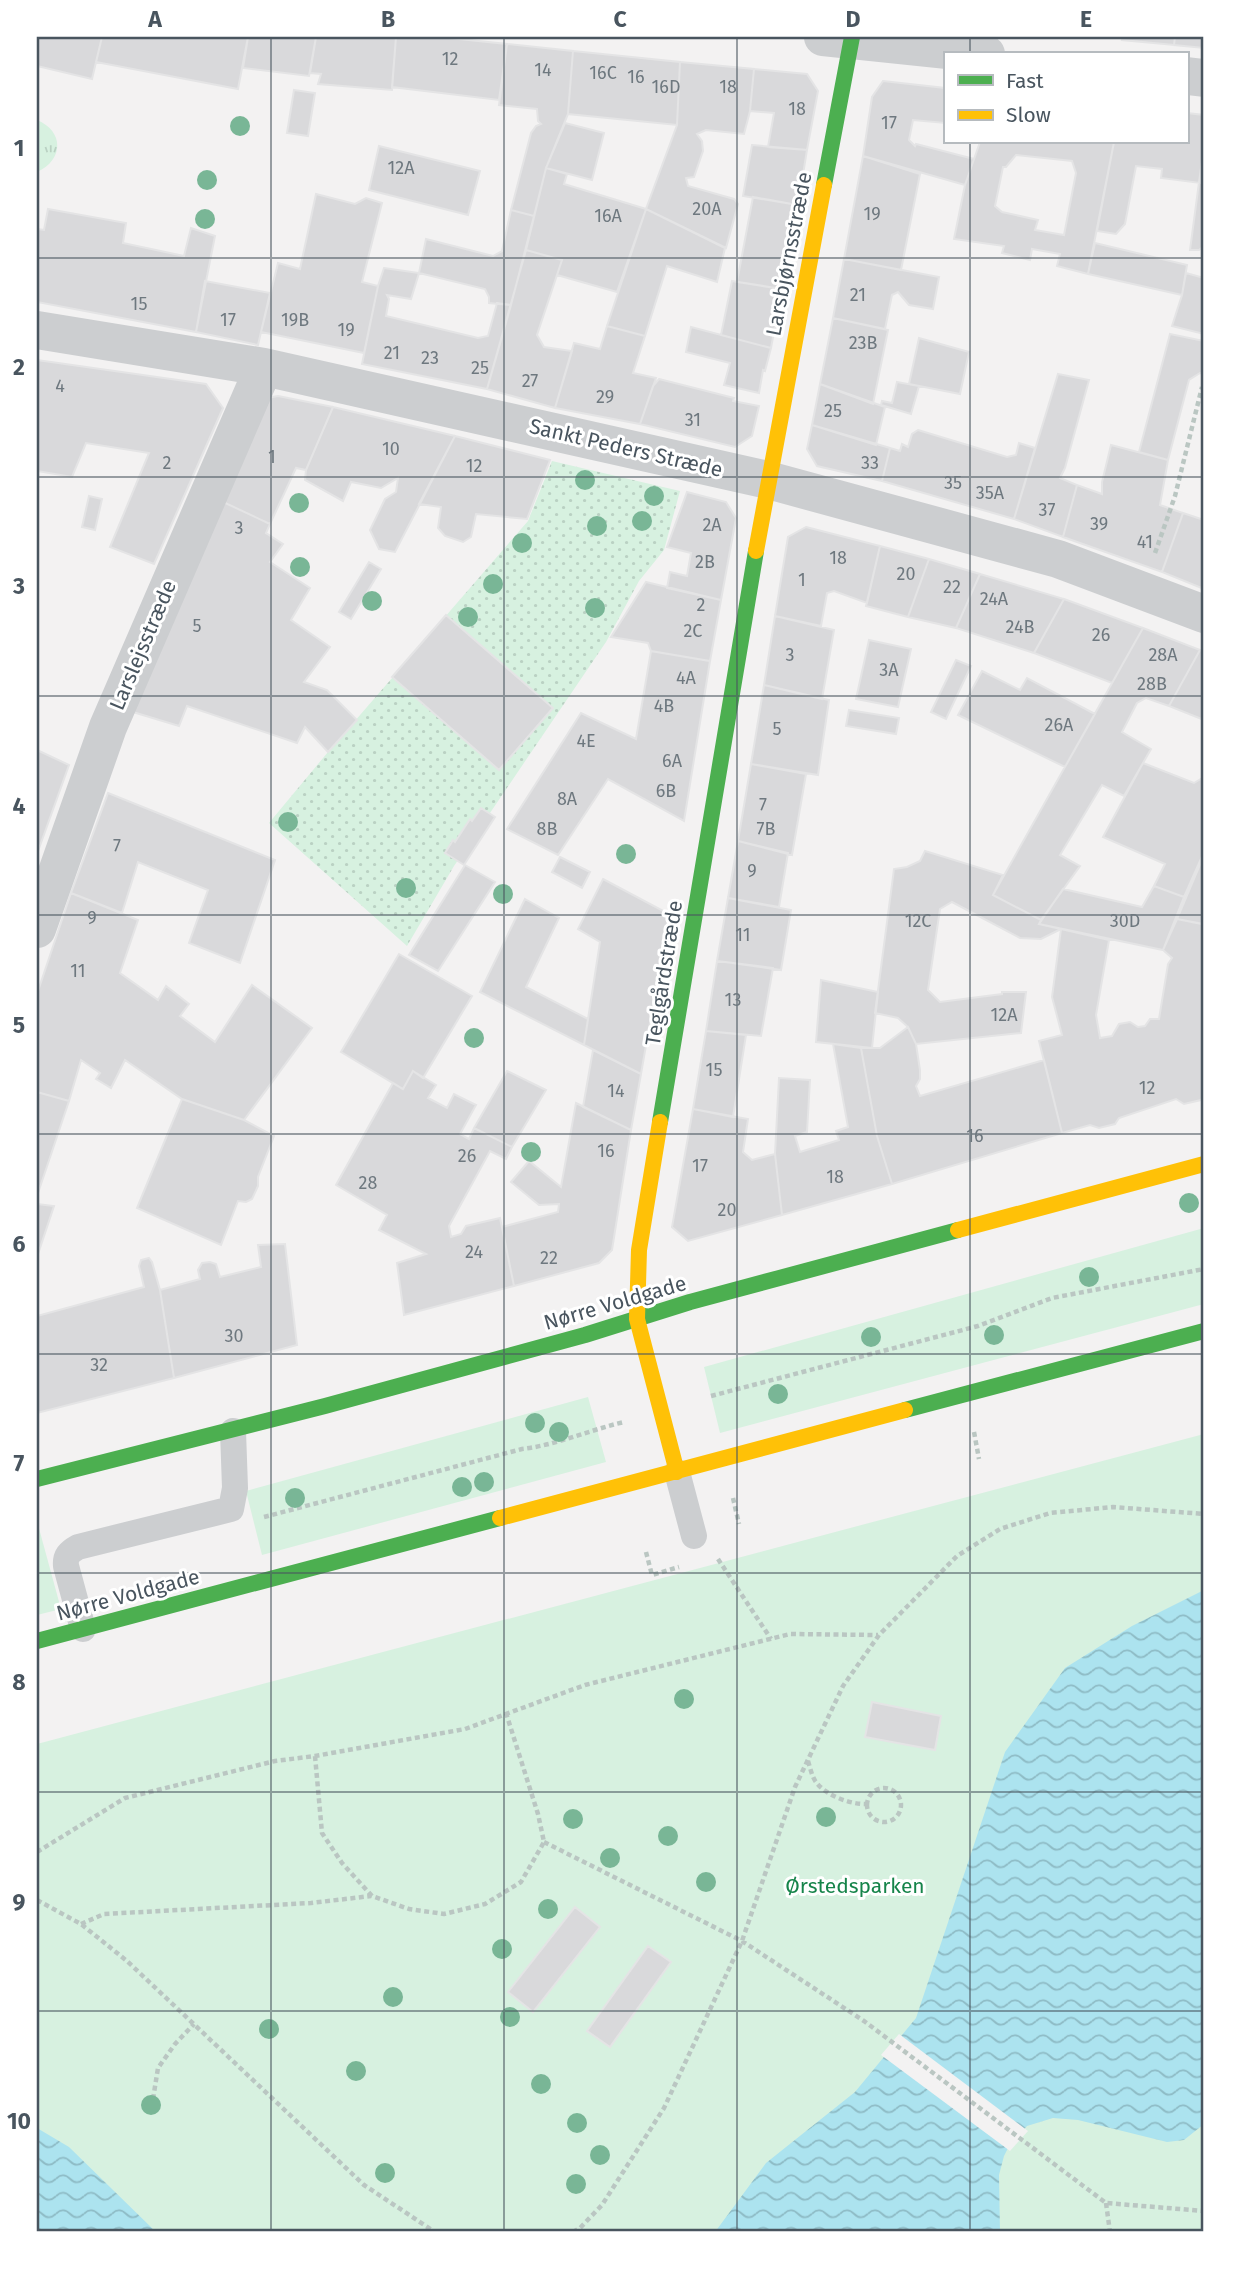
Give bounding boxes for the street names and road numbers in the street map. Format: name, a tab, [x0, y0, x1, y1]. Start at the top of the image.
street label: Larsbjørnsstræde	[760, 170, 818, 338]
street label: Sankt Peders Stræde	[527, 413, 725, 483]
street label: Larslejsstræde	[104, 576, 182, 714]
street label: Teglgårdstræde	[640, 898, 688, 1048]
street label: Nørre Voldgade	[541, 1270, 689, 1336]
street label: Nørre Voldgade	[54, 1563, 202, 1627]

